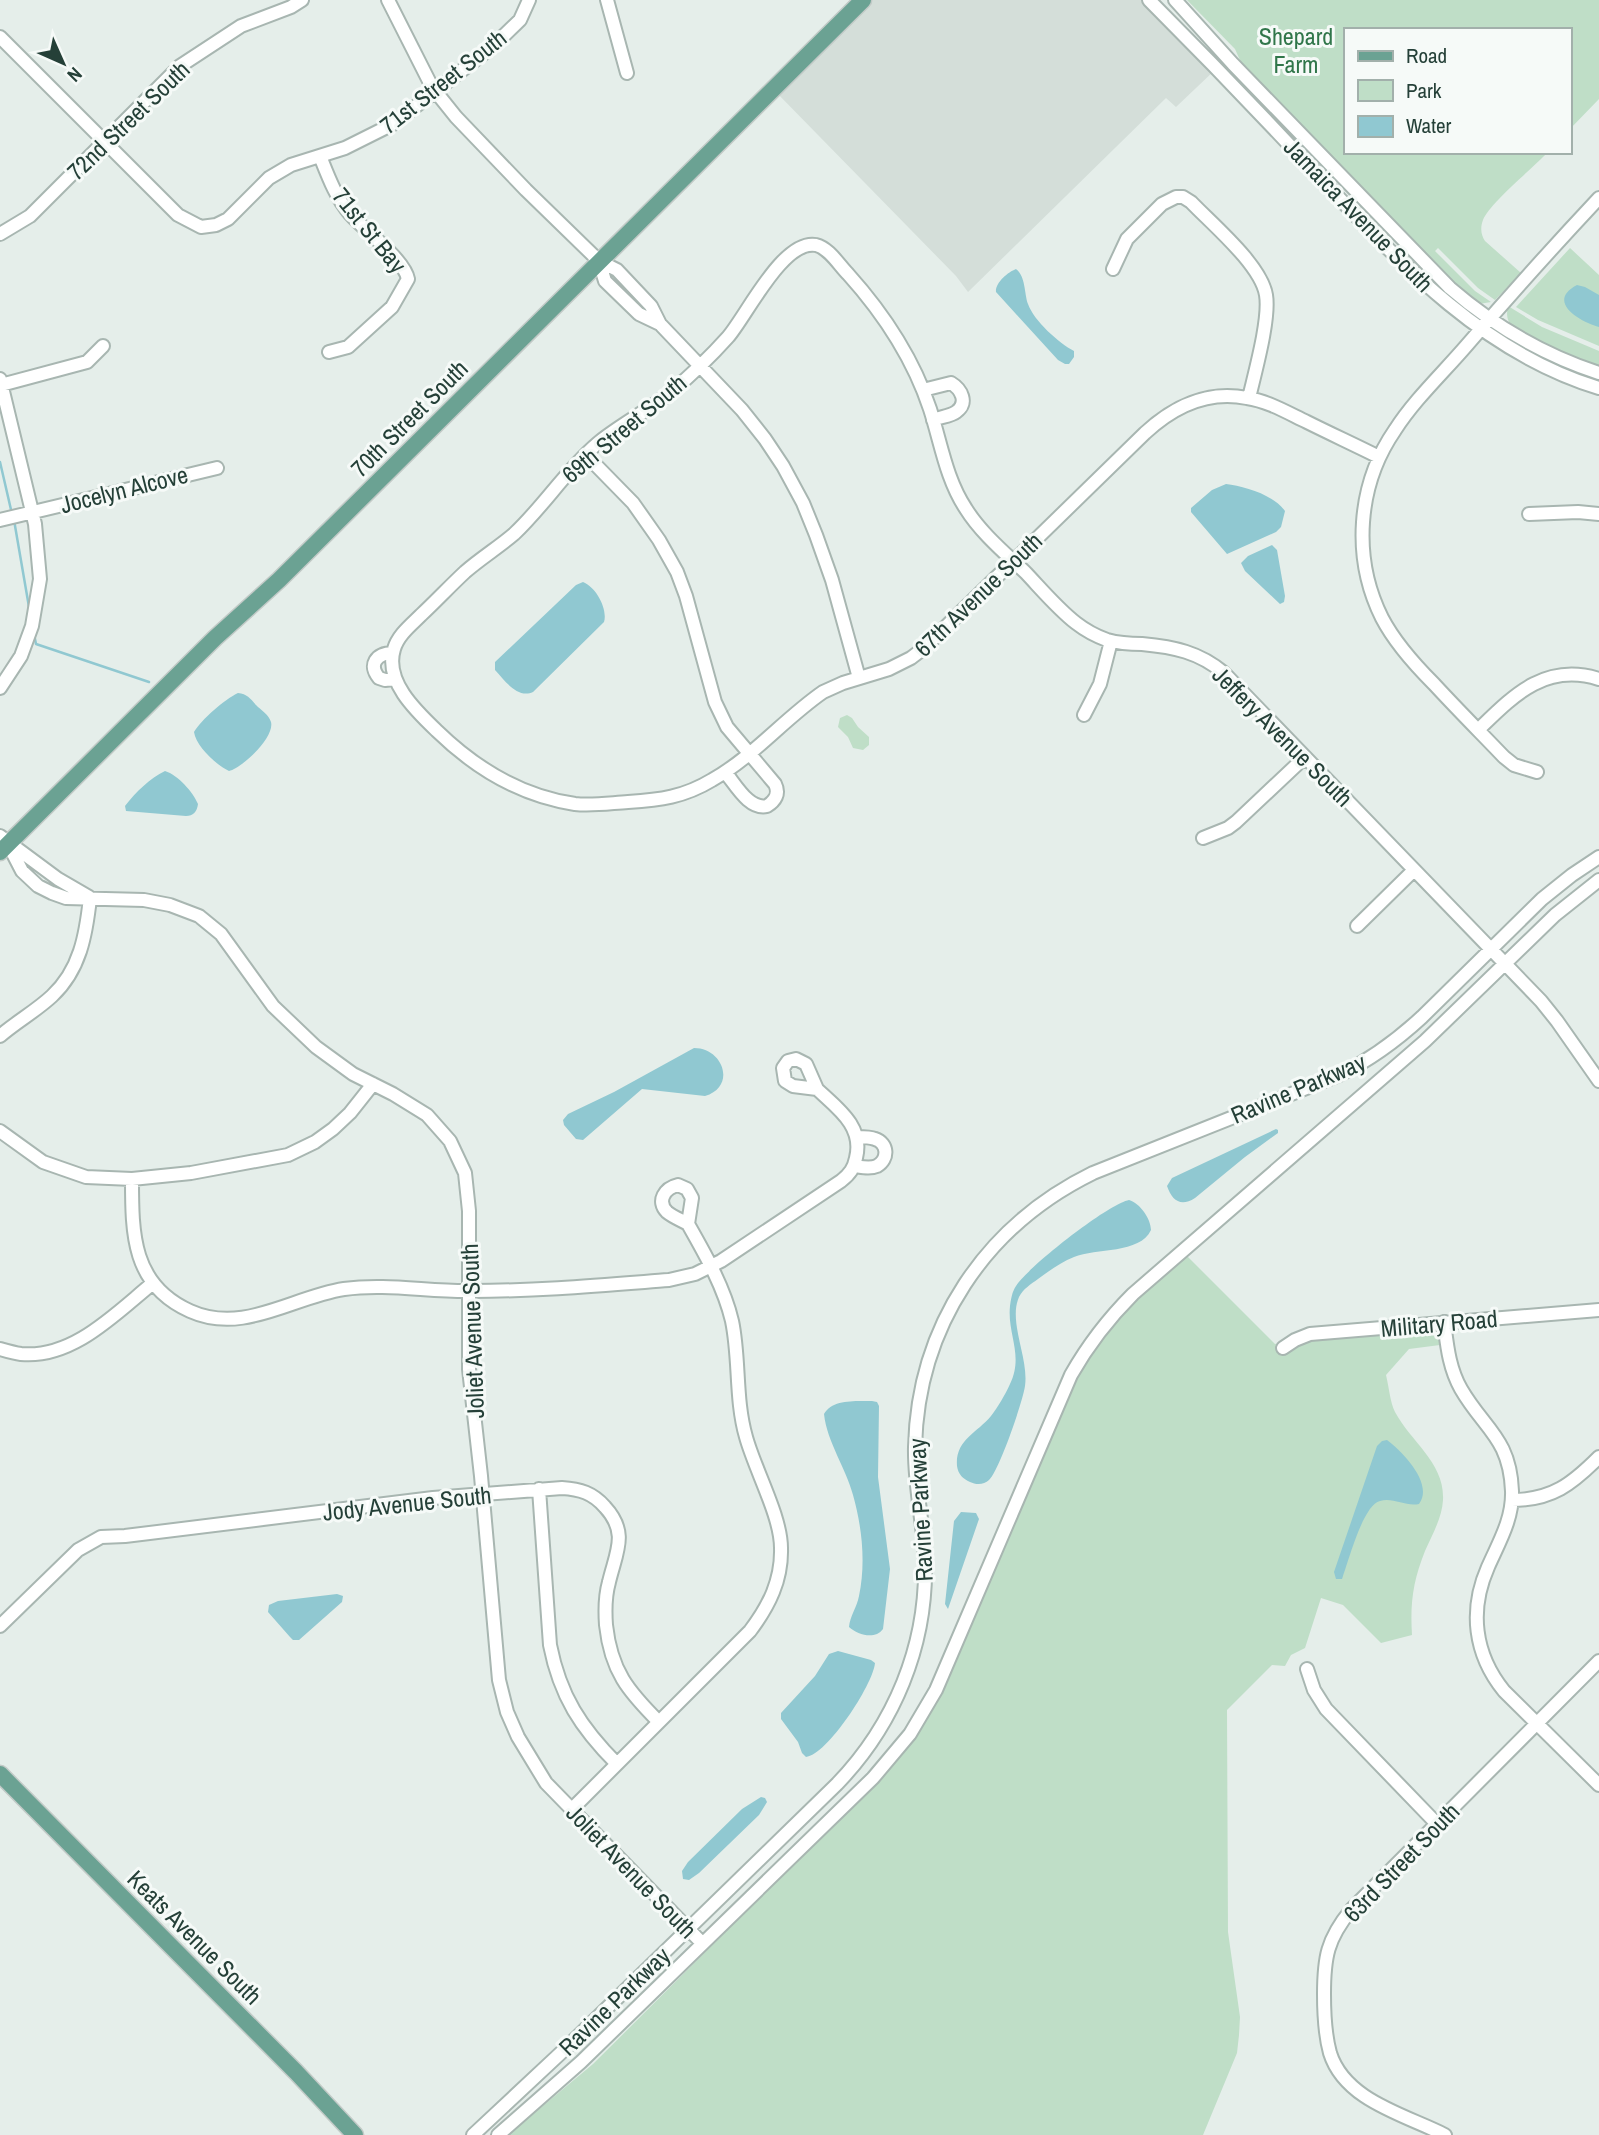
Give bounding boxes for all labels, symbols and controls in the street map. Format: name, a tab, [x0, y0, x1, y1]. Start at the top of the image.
park label: Shepard Farm	[1259, 20, 1333, 80]
street label: 71st Street South	[373, 22, 513, 140]
north arrow	[28, 28, 98, 98]
legend	[1344, 28, 1571, 154]
text: Road	[1406, 41, 1447, 70]
street label: 72nd Street South	[60, 53, 196, 187]
text: N	[62, 62, 88, 88]
text: Park	[1406, 76, 1442, 105]
text: Water	[1406, 111, 1452, 140]
street label: Jamaica Avenue South	[1277, 131, 1441, 299]
street label: 71st St Bay	[326, 181, 414, 279]
street label: 70th Street South	[344, 353, 474, 483]
street label: 69th Street South	[555, 367, 693, 489]
street label: Jocelyn Alcove	[57, 458, 191, 520]
street label: 67th Avenue South	[907, 525, 1049, 663]
street label: Jeffery Avenue South	[1206, 659, 1360, 813]
street label: Ravine Parkway	[1226, 1045, 1370, 1131]
street label: Joliet Avenue South	[453, 1243, 491, 1419]
street label: Military Road	[1379, 1302, 1499, 1344]
street label: Ravine Parkway	[900, 1437, 940, 1582]
street label: Jody Avenue South	[321, 1478, 493, 1528]
street label: 63rd Street South	[1336, 1795, 1466, 1929]
street label: Joliet Avenue South	[560, 1797, 704, 1945]
street label: Keats Avenue South	[121, 1863, 269, 2011]
street label: Ravine Parkway	[551, 1940, 677, 2062]

